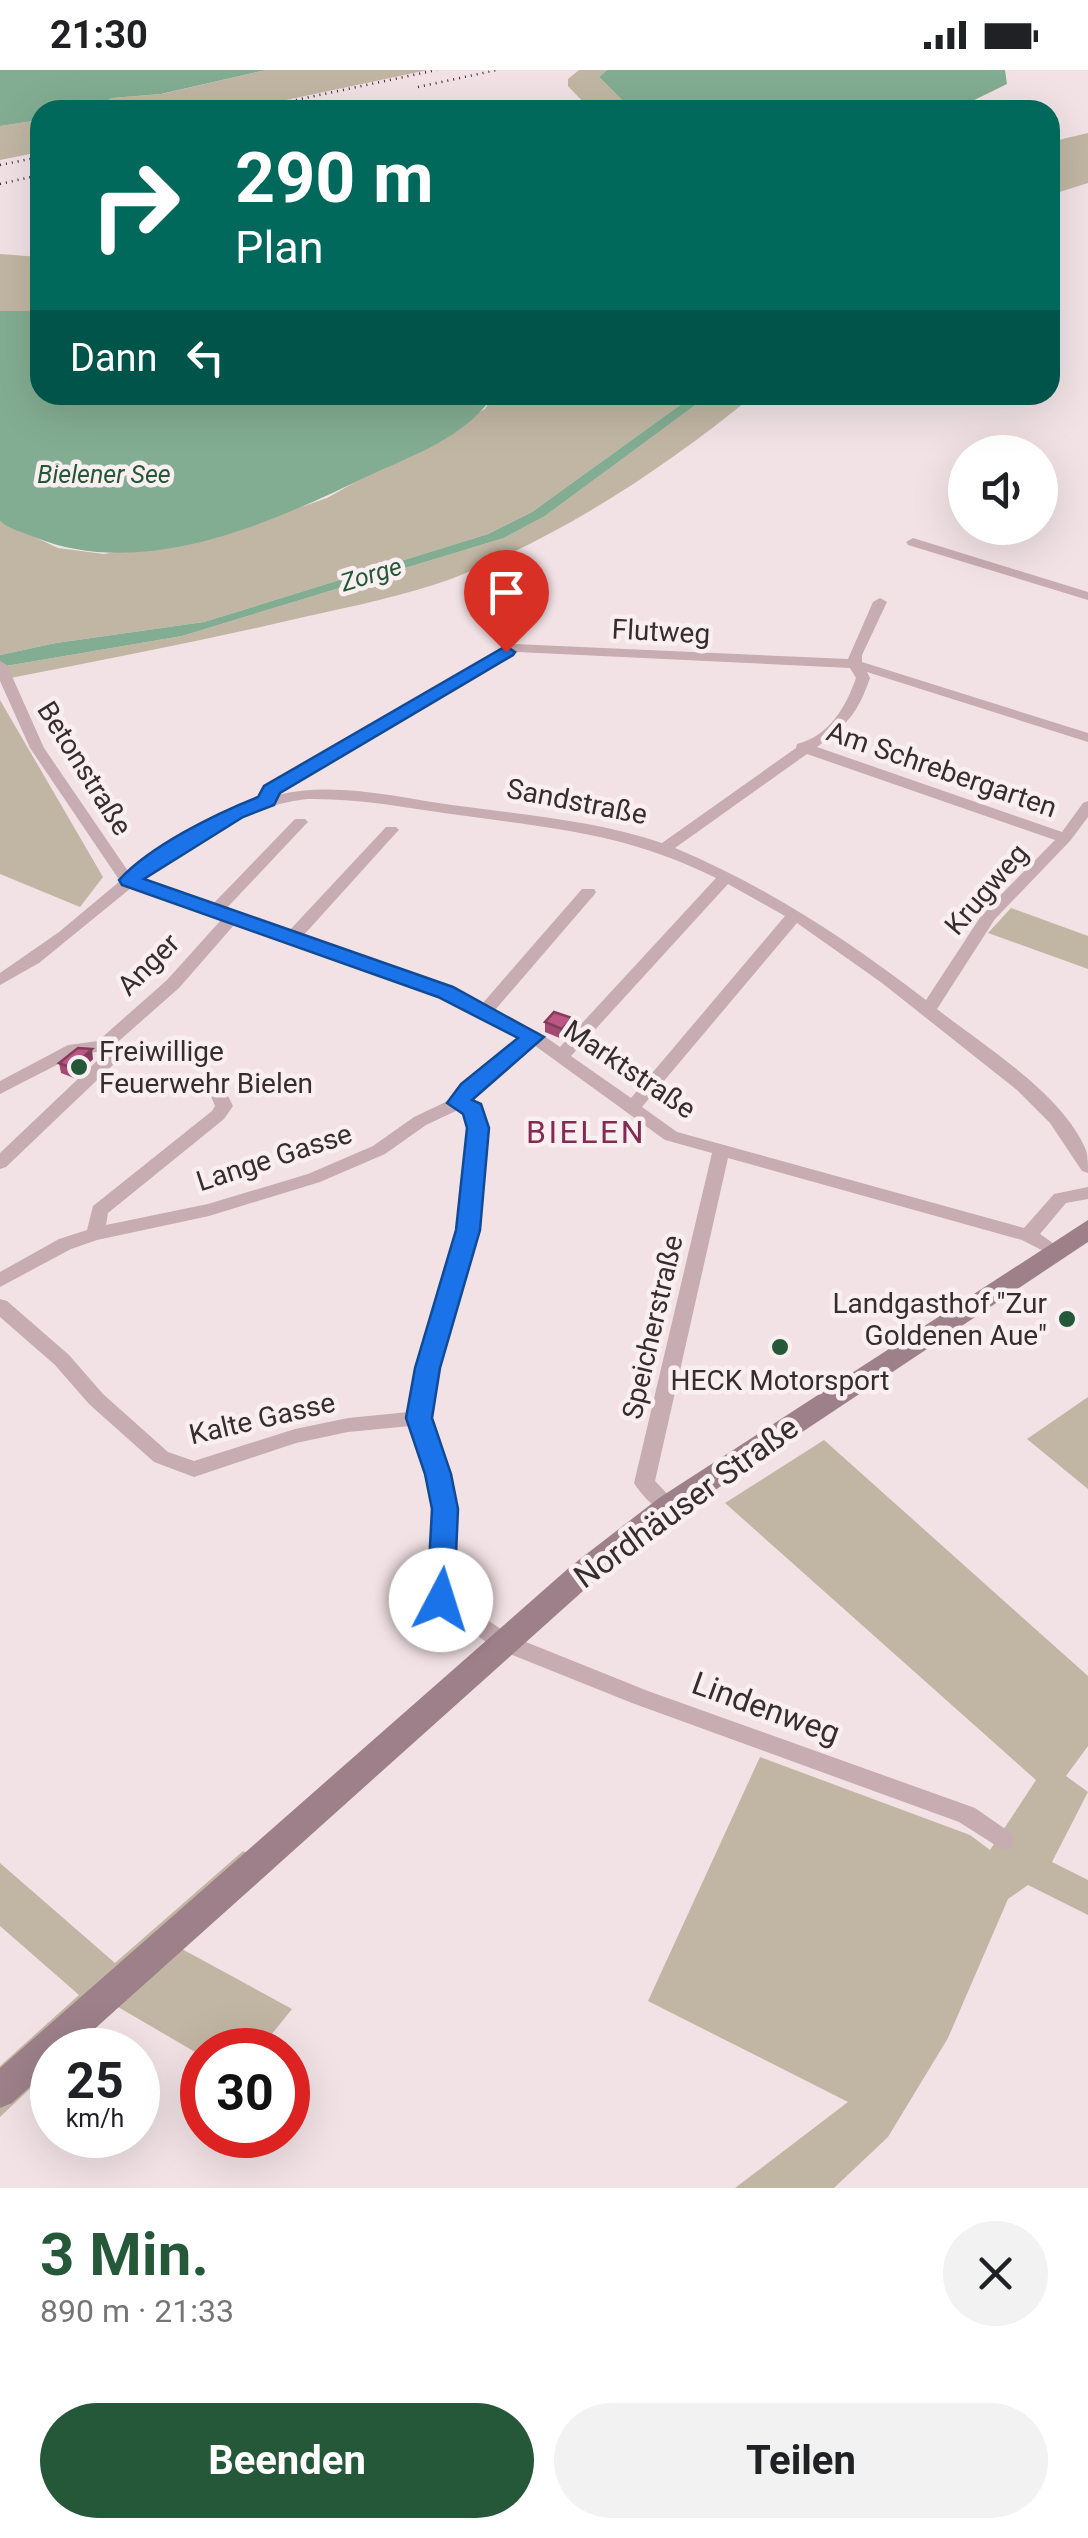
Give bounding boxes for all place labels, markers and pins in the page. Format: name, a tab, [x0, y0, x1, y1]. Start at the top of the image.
pin	[464, 550, 549, 653]
place label: Freiwillige Feuerwehr Bielen	[99, 1035, 313, 1100]
marker: Freiwillige Feuerwehr Bielen	[68, 1056, 90, 1078]
place label: Landgasthof "Zur Goldenen Aue"	[832, 1287, 1048, 1352]
marker: Landgasthof "Zur Goldenen Aue"	[1056, 1308, 1078, 1330]
marker: HECK Motorsport	[769, 1336, 791, 1358]
place label: HECK Motorsport	[671, 1364, 889, 1397]

